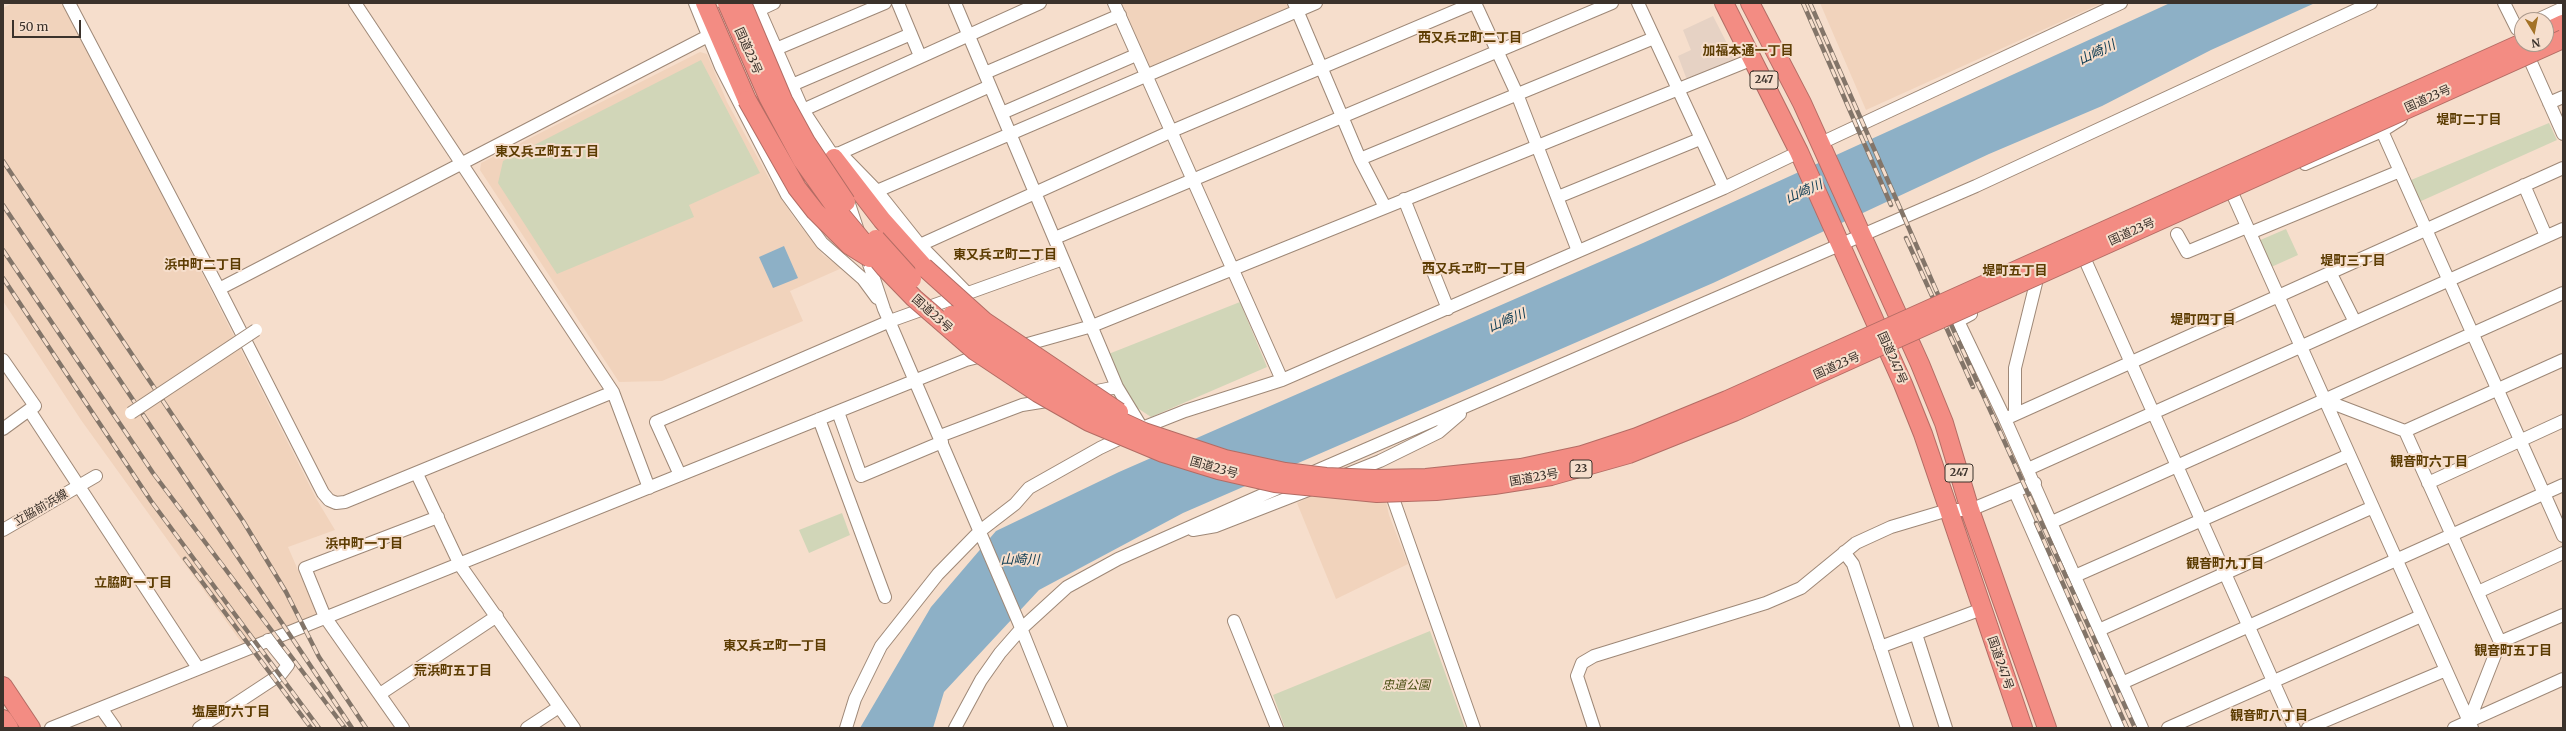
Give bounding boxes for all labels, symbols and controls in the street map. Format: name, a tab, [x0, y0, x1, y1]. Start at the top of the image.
scale bar	[14, 12, 83, 38]
north arrow	[2514, 12, 2554, 52]
text: 50 m	[19, 19, 48, 34]
street label: 国道23号	[731, 25, 765, 77]
district label: 西又兵ヱ町二丁目	[1418, 30, 1522, 46]
text: N	[2530, 35, 2541, 50]
water label: 山崎川	[2076, 37, 2118, 69]
district label: 加福本通一丁目	[1703, 43, 1793, 59]
road number: 247	[1750, 71, 1778, 89]
street label: 国道23号	[2402, 82, 2454, 116]
district label: 堤町二丁目	[2437, 112, 2501, 128]
district label: 東又兵ヱ町五丁目	[495, 144, 599, 160]
water label: 山崎川	[1783, 177, 1825, 207]
street label: 国道23号	[2106, 215, 2158, 249]
district label: 東又兵ヱ町二丁目	[953, 247, 1057, 263]
district label: 堤町三丁目	[2321, 253, 2385, 269]
district label: 浜中町二丁目	[164, 257, 242, 273]
district label: 西又兵ヱ町一丁目	[1422, 261, 1526, 277]
district label: 堤町五丁目	[1983, 263, 2047, 279]
street label: 国道23号	[909, 292, 955, 336]
water label: 山崎川	[1486, 306, 1528, 336]
district label: 堤町四丁目	[2171, 312, 2235, 328]
street label: 国道247号	[1874, 330, 1910, 386]
street label: 国道23号	[1811, 349, 1863, 383]
street label: 国道23号	[1188, 454, 1240, 482]
district label: 観音町六丁目	[2390, 454, 2468, 470]
road number: 23	[1570, 460, 1592, 478]
road number: 247	[1945, 464, 1973, 482]
street label: 国道23号	[1508, 467, 1560, 489]
street label: 立脇前浜線	[11, 487, 71, 529]
district label: 浜中町一丁目	[325, 536, 403, 552]
water label: 山崎川	[1001, 552, 1039, 568]
district label: 観音町九丁目	[2186, 556, 2264, 572]
district label: 立脇町一丁目	[94, 575, 172, 591]
street label: 国道247号	[1984, 634, 2016, 692]
district label: 東又兵ヱ町一丁目	[723, 638, 827, 654]
district label: 観音町五丁目	[2474, 643, 2552, 659]
district label: 荒浜町五丁目	[414, 663, 492, 679]
park label: 忠道公園	[1382, 679, 1430, 693]
district label: 塩屋町六丁目	[192, 704, 270, 720]
district label: 観音町八丁目	[2230, 708, 2308, 724]

